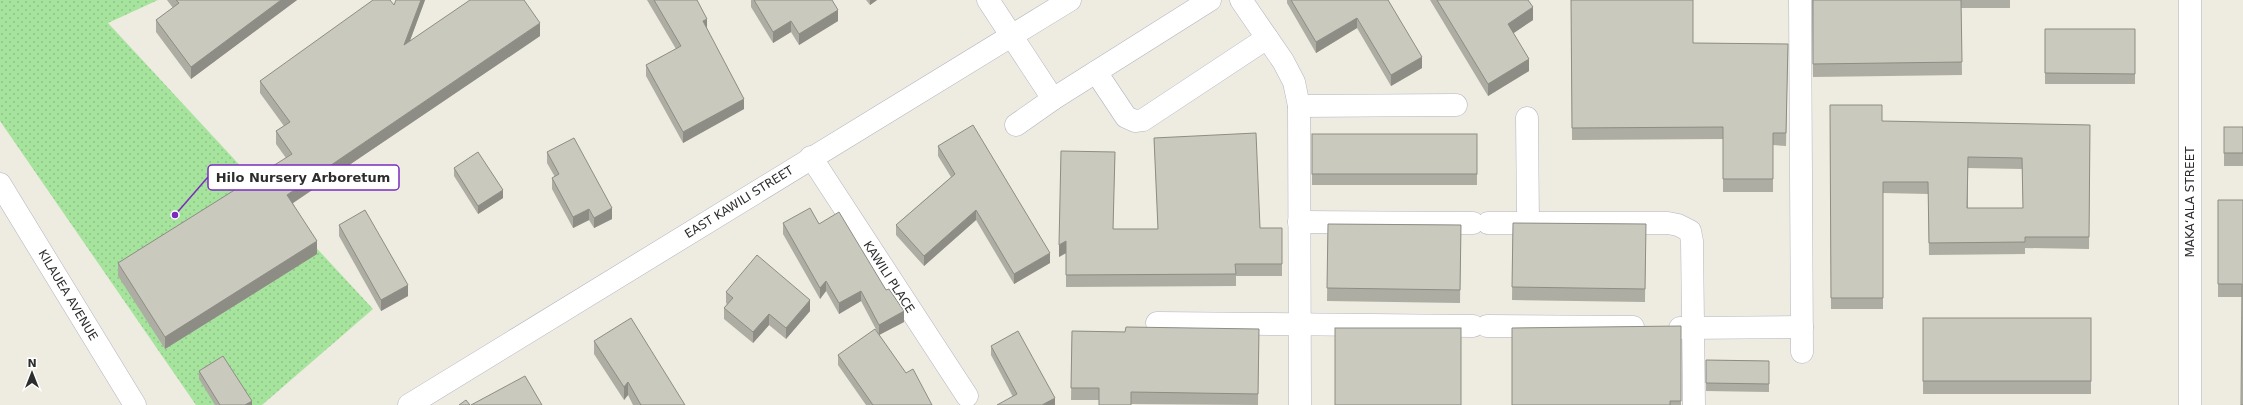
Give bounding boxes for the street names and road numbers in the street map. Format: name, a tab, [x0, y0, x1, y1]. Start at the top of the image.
street label: MAKA‘ALA STREET	[2183, 146, 2197, 258]
street label: EAST KAWILI STREET	[682, 163, 796, 241]
street label: KAWILI PLACE	[861, 238, 917, 316]
street label: KILAUEA AVENUE	[35, 247, 101, 343]

